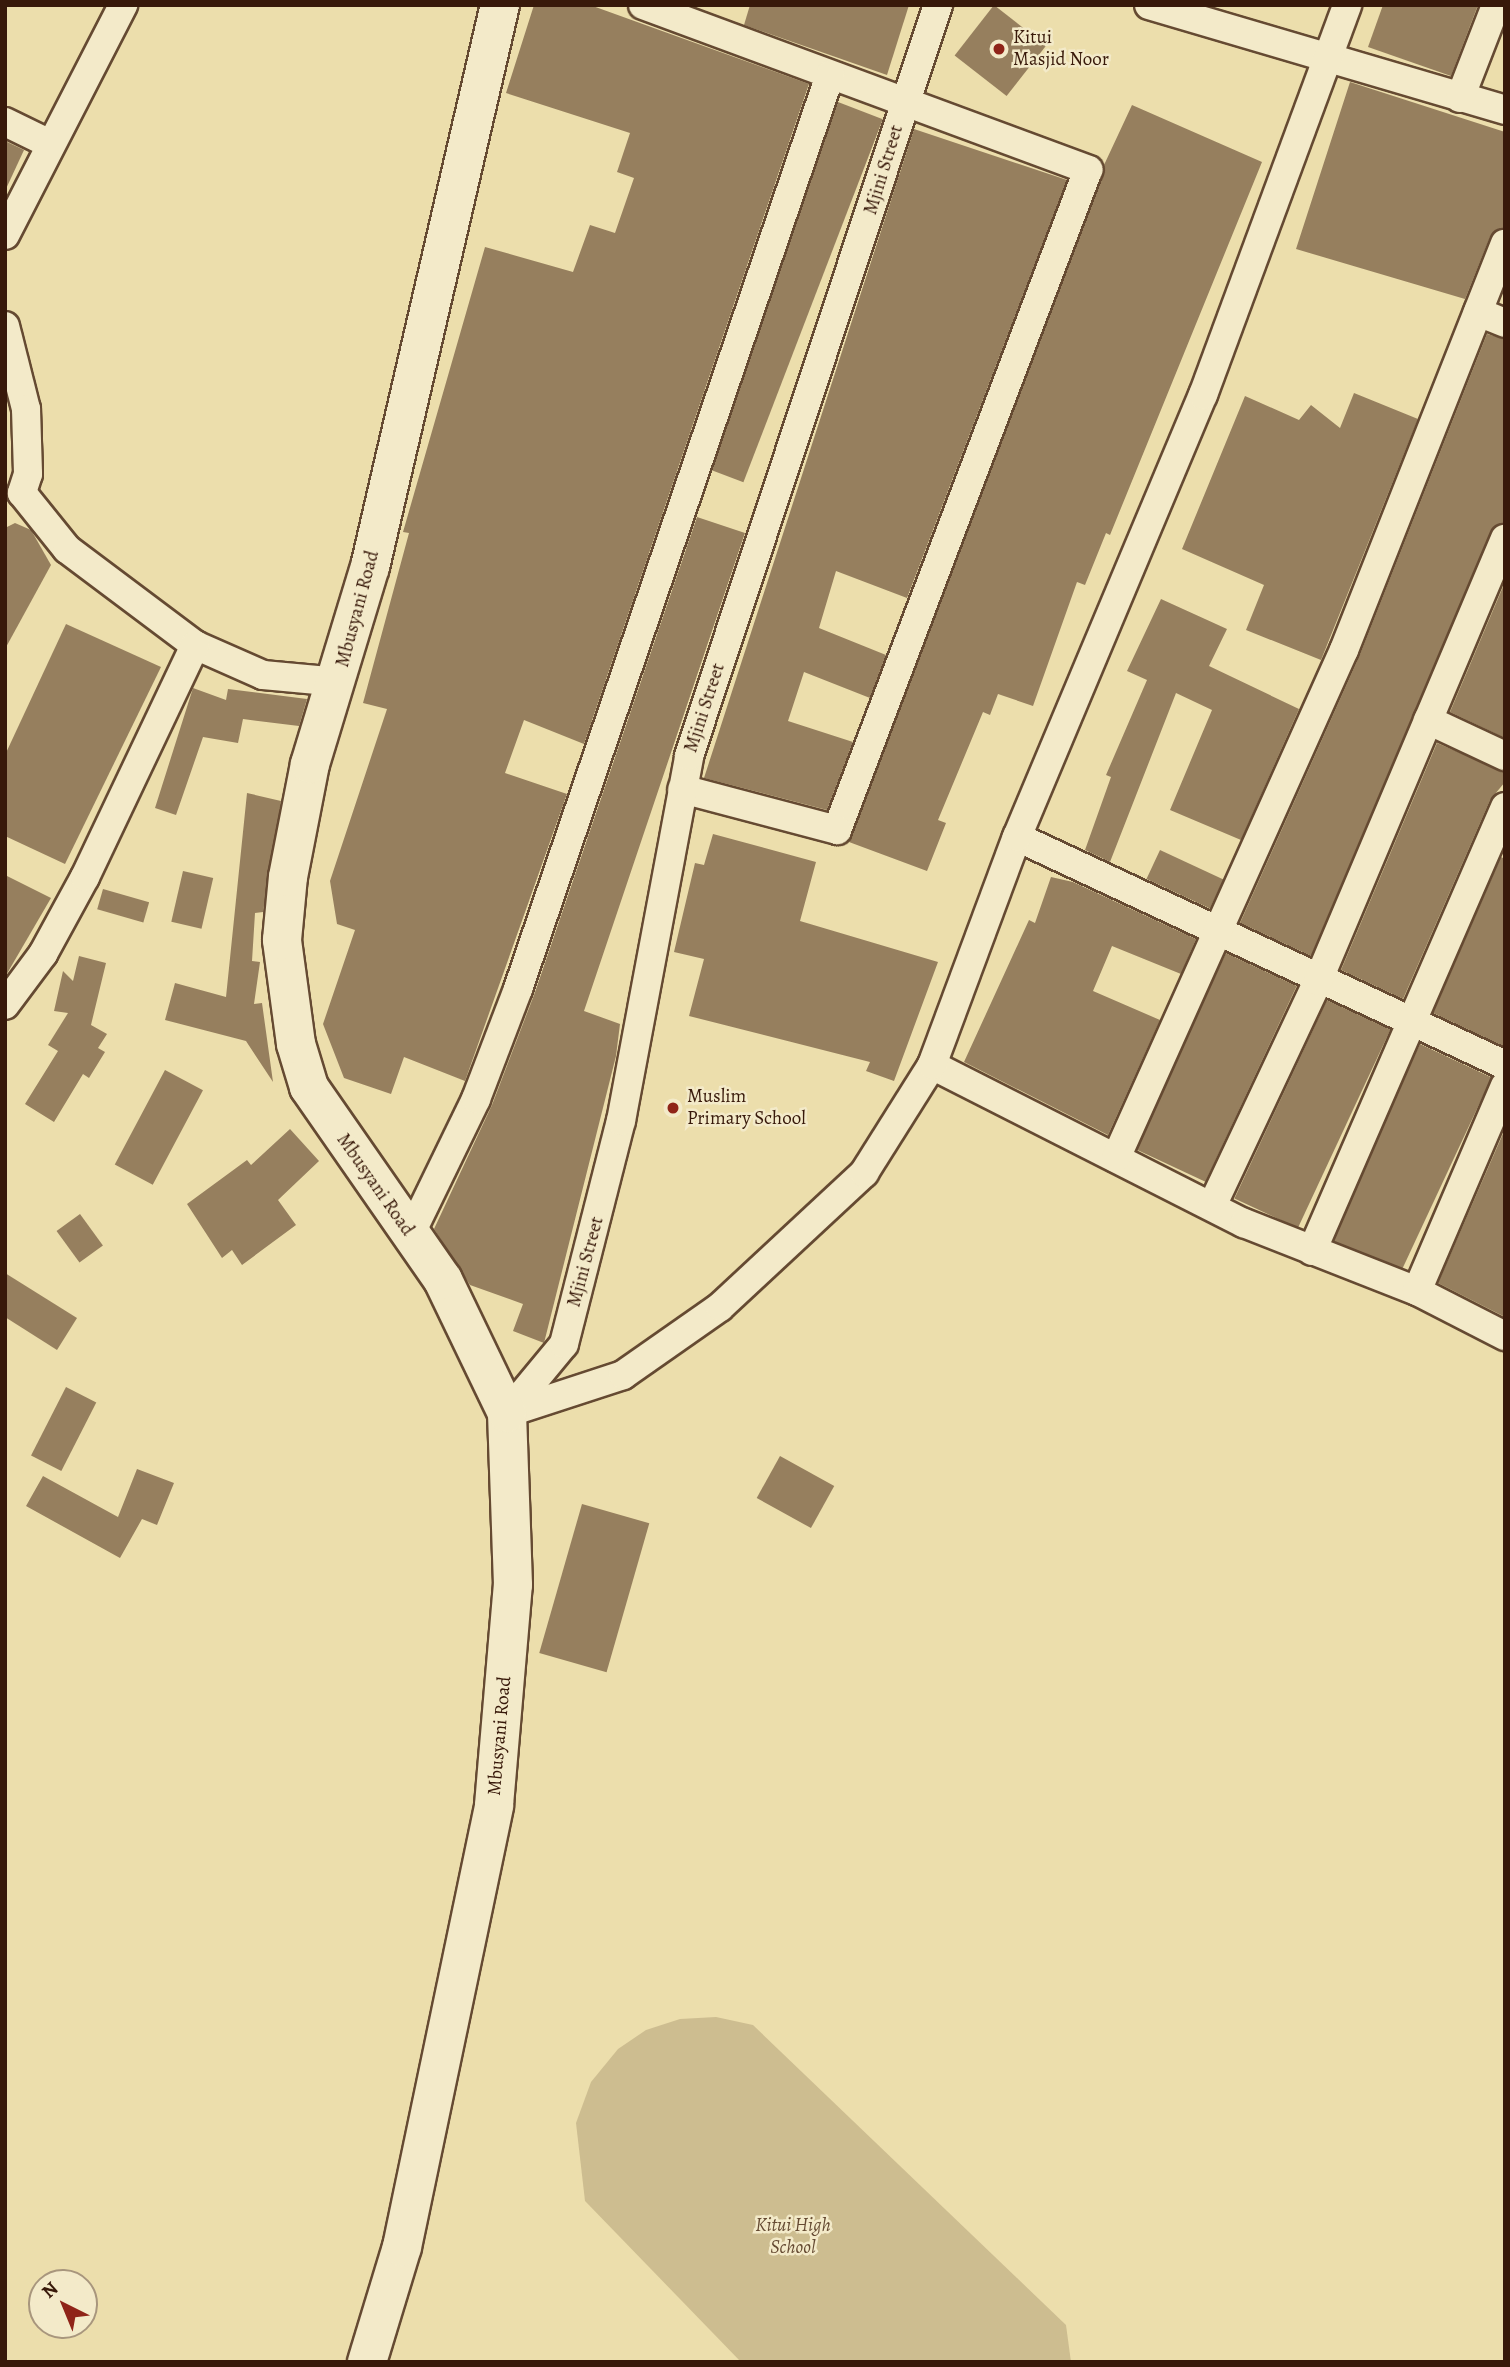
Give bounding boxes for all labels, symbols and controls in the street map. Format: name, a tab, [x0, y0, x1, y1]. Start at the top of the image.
place label: Kitui Masjid Noor	[1013, 27, 1109, 71]
marker: Kitui Masjid Noor	[991, 41, 1007, 57]
street label: Mjini Street	[860, 122, 908, 218]
street label: Mbusyani Road	[331, 548, 385, 670]
street label: Mjini Street	[680, 661, 730, 755]
place label: Muslim Primary School	[687, 1086, 806, 1130]
marker: Muslim Primary School	[665, 1100, 681, 1116]
street label: Mbusyani Road	[331, 1129, 419, 1241]
street label: Mjini Street	[563, 1214, 609, 1310]
street label: Mbusyani Road	[483, 1675, 517, 1797]
park label: Kitui High School	[755, 2215, 831, 2259]
north arrow	[28, 2269, 98, 2339]
text: N	[36, 2276, 64, 2304]

